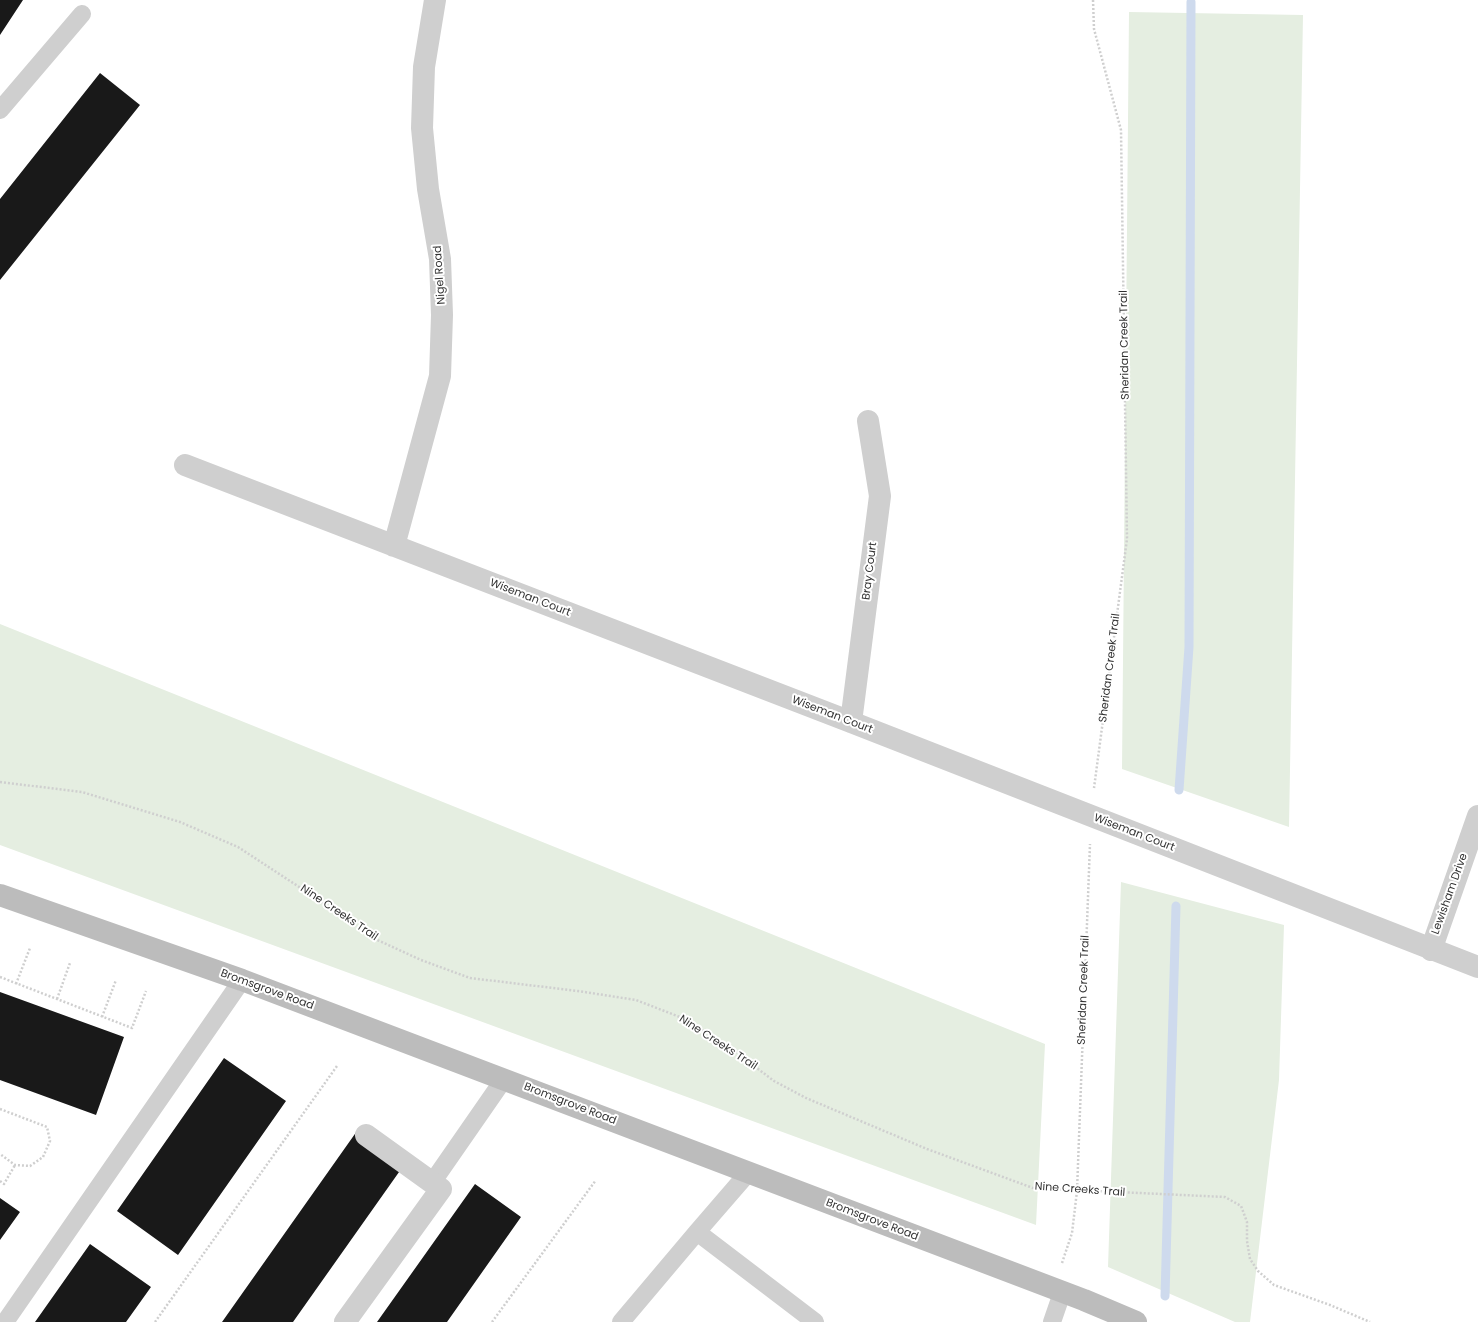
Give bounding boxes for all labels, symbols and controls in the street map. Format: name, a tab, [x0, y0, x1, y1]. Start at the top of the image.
street label: Nigel Road	[431, 245, 449, 305]
street label: Sheridan Creek Trail	[1117, 290, 1133, 400]
street label: Bray Court	[860, 541, 880, 601]
street label: Wiseman Court	[488, 577, 572, 619]
street label: Sheridan Creek Trail	[1097, 613, 1123, 723]
street label: Wiseman Court	[790, 694, 874, 736]
street label: Wiseman Court	[1092, 812, 1176, 854]
street label: Lewisham Drive	[1429, 852, 1471, 936]
street label: Nine Creeks Trail	[298, 882, 380, 944]
street label: Sheridan Creek Trail	[1075, 935, 1093, 1045]
street label: Bromsgrove Road	[219, 967, 315, 1013]
street label: Nine Creeks Trail	[676, 1013, 760, 1073]
street label: Bromsgrove Road	[522, 1080, 618, 1128]
street label: Nine Creeks Trail	[1034, 1180, 1126, 1200]
street label: Bromsgrove Road	[824, 1196, 920, 1244]

